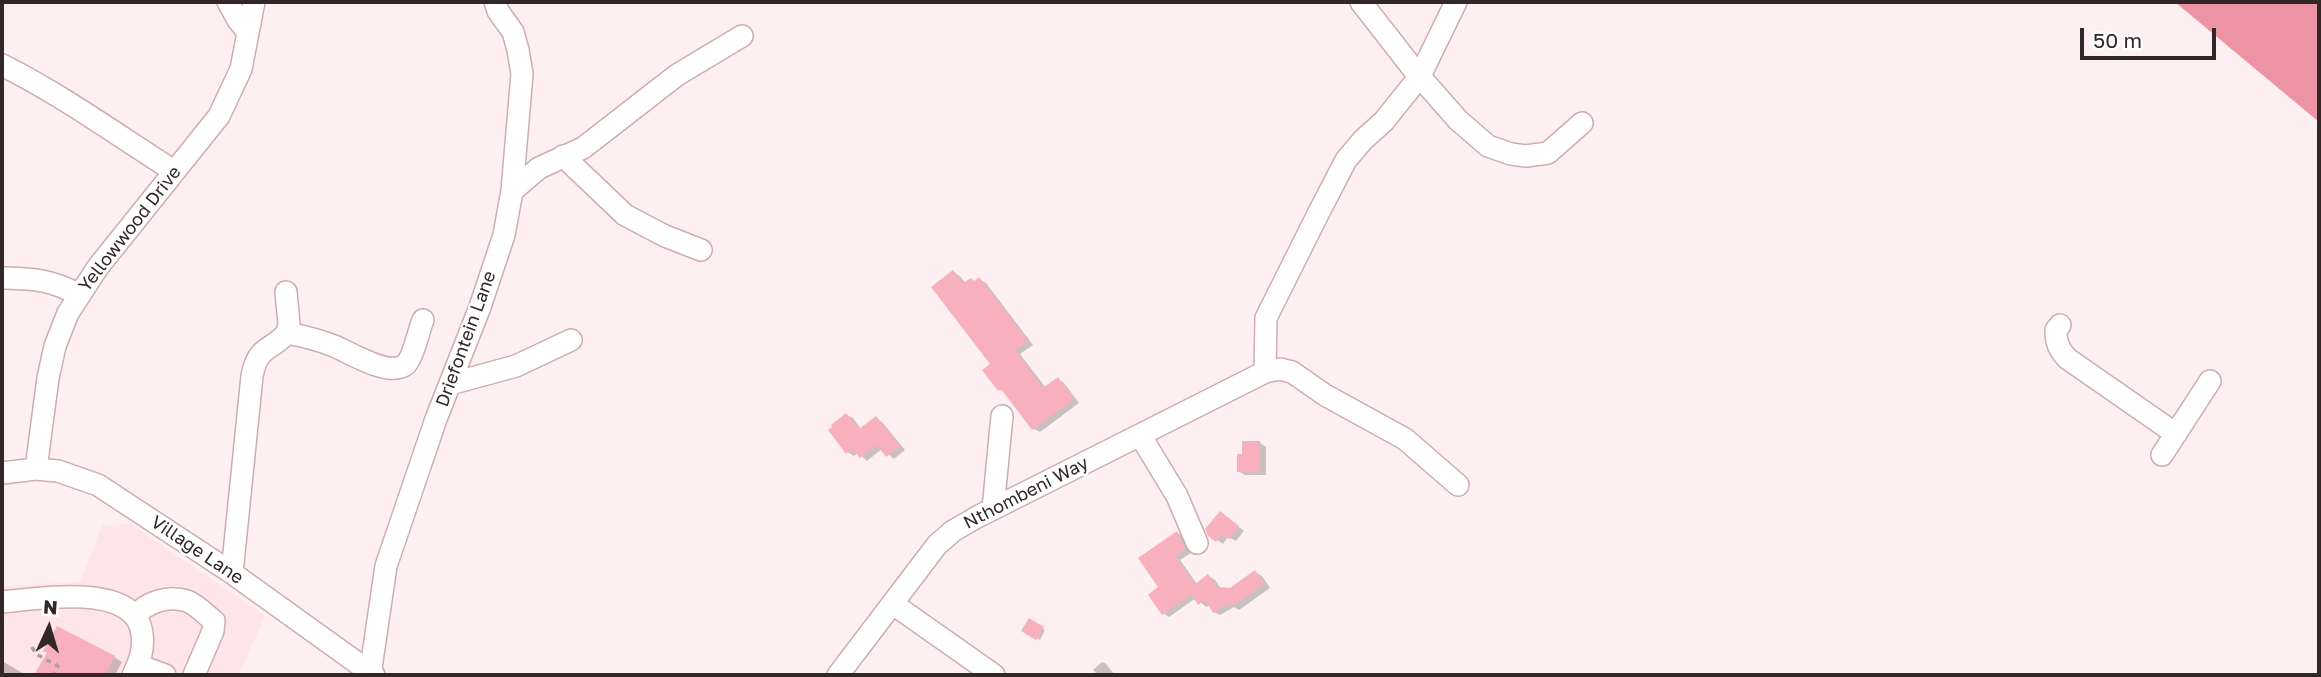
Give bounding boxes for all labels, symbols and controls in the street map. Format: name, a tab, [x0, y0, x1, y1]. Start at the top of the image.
scale bar	[2083, 14, 2220, 58]
text: 50 m	[2093, 27, 2142, 53]
street label: Yellowwood Drive	[74, 162, 186, 296]
street label: Driefontein Lane	[431, 268, 501, 410]
street label: Nthombeni Way	[960, 452, 1092, 534]
street label: Village Lane	[147, 511, 247, 589]
north arrow	[14, 593, 84, 663]
text: N	[42, 595, 59, 619]

